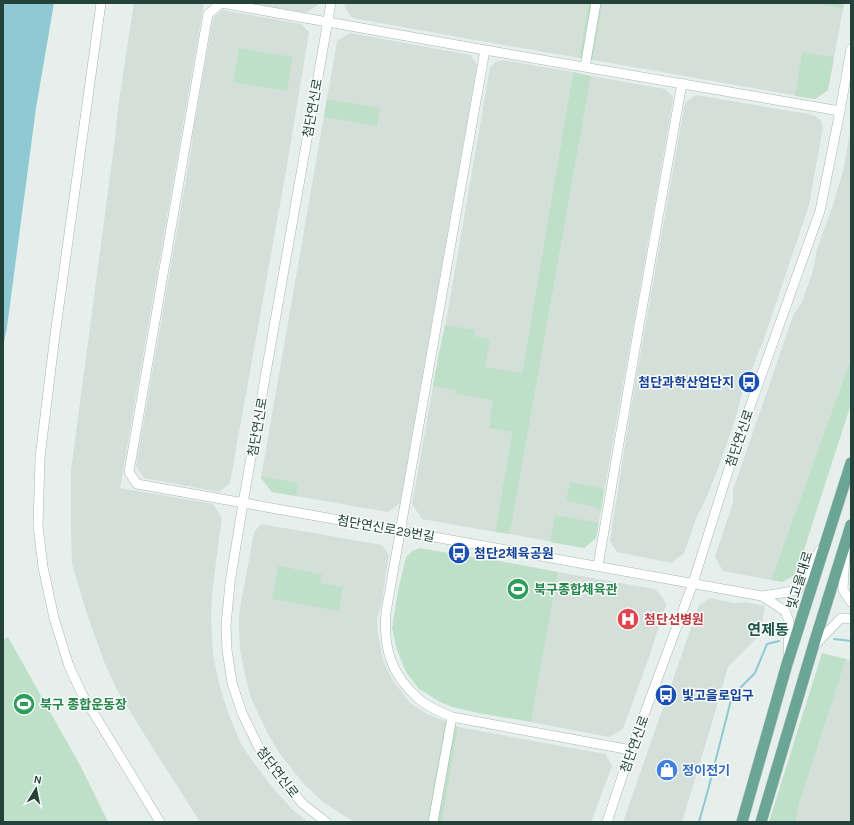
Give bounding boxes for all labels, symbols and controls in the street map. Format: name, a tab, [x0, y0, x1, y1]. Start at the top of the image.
street label: 첨단연신로	[300, 77, 325, 139]
bus stop icon: 첨단과학산업단지	[736, 369, 762, 395]
place label: 첨단과학산업단지	[638, 375, 734, 390]
street label: 첨단연신로	[245, 396, 270, 458]
street label: 첨단연신로	[723, 407, 756, 469]
street label: 첨단연신로29번길	[336, 513, 436, 544]
bus stop icon: 첨단2체육공원	[446, 540, 472, 566]
place label: 첨단2체육공원	[474, 546, 554, 561]
street label: 빛고을대로	[784, 549, 815, 611]
sports icon: 북구종합체육관	[505, 576, 531, 602]
place label: 북구종합체육관	[534, 582, 618, 597]
hospital icon: 첨단선병원	[615, 606, 641, 632]
place label: 첨단선병원	[644, 612, 704, 627]
district label: 연제동	[747, 621, 789, 639]
bus stop icon: 빛고을로입구	[653, 682, 679, 708]
place label: 빛고을로입구	[682, 688, 754, 703]
sports icon: 북구 종합운동장	[11, 691, 37, 717]
place label: 북구 종합운동장	[40, 697, 127, 712]
street label: 첨단연신로	[617, 713, 652, 775]
street label: 첨단연신로	[254, 744, 302, 801]
shop icon: 정이전기	[654, 757, 680, 783]
place label: 정이전기	[682, 763, 730, 778]
north arrow	[16, 769, 56, 809]
text: N	[33, 773, 43, 787]

